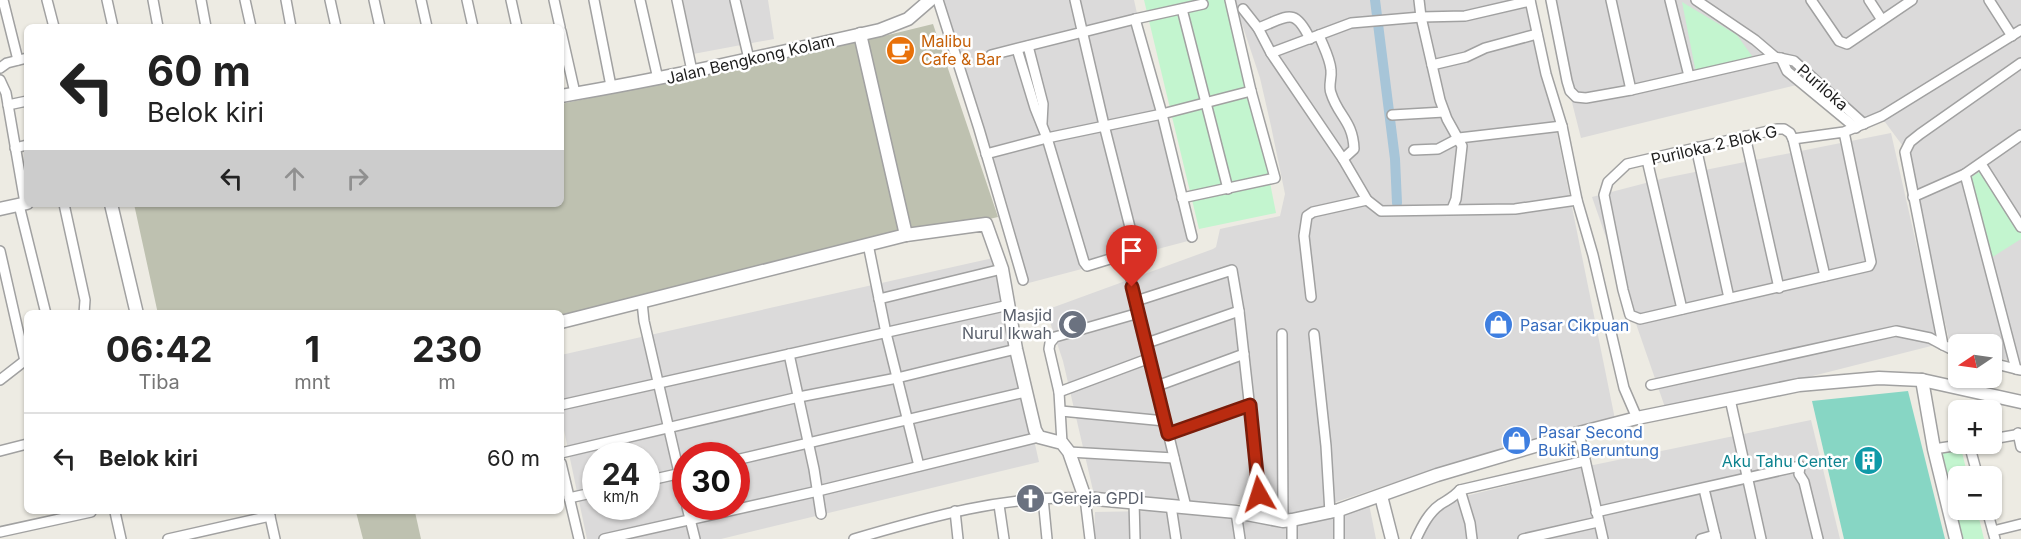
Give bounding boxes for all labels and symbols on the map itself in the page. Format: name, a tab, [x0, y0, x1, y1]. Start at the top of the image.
street label: Jalan Bengkong Kolam	[664, 30, 836, 88]
place label: Malibu Cafe & Bar	[921, 31, 1001, 69]
cafe icon: Malibu Cafe & Bar	[884, 34, 916, 66]
street label: Puriloka	[1793, 59, 1853, 115]
street label: Puriloka 2 Blok G	[1649, 121, 1779, 169]
pin	[1106, 225, 1157, 287]
place label: Masjid Nurul Ikwah	[962, 305, 1052, 343]
mosque icon: Masjid Nurul Ikwah	[1057, 308, 1089, 340]
shop icon: Pasar Cikpuan	[1483, 309, 1515, 341]
place label: Pasar Cikpuan	[1520, 315, 1629, 335]
north arrow	[1948, 334, 2002, 388]
place label: Pasar Second Bukit Beruntung	[1538, 422, 1659, 460]
shop icon: Pasar Second Bukit Beruntung	[1501, 425, 1533, 457]
speed limit sign: 30	[672, 442, 750, 520]
building icon: Aku Tahu Center	[1853, 445, 1885, 477]
place label: Aku Tahu Center	[1722, 451, 1848, 471]
position arrow	[1227, 462, 1291, 526]
church icon: Gereja GPDI	[1015, 482, 1047, 514]
place label: Gereja GPDI	[1052, 488, 1144, 508]

